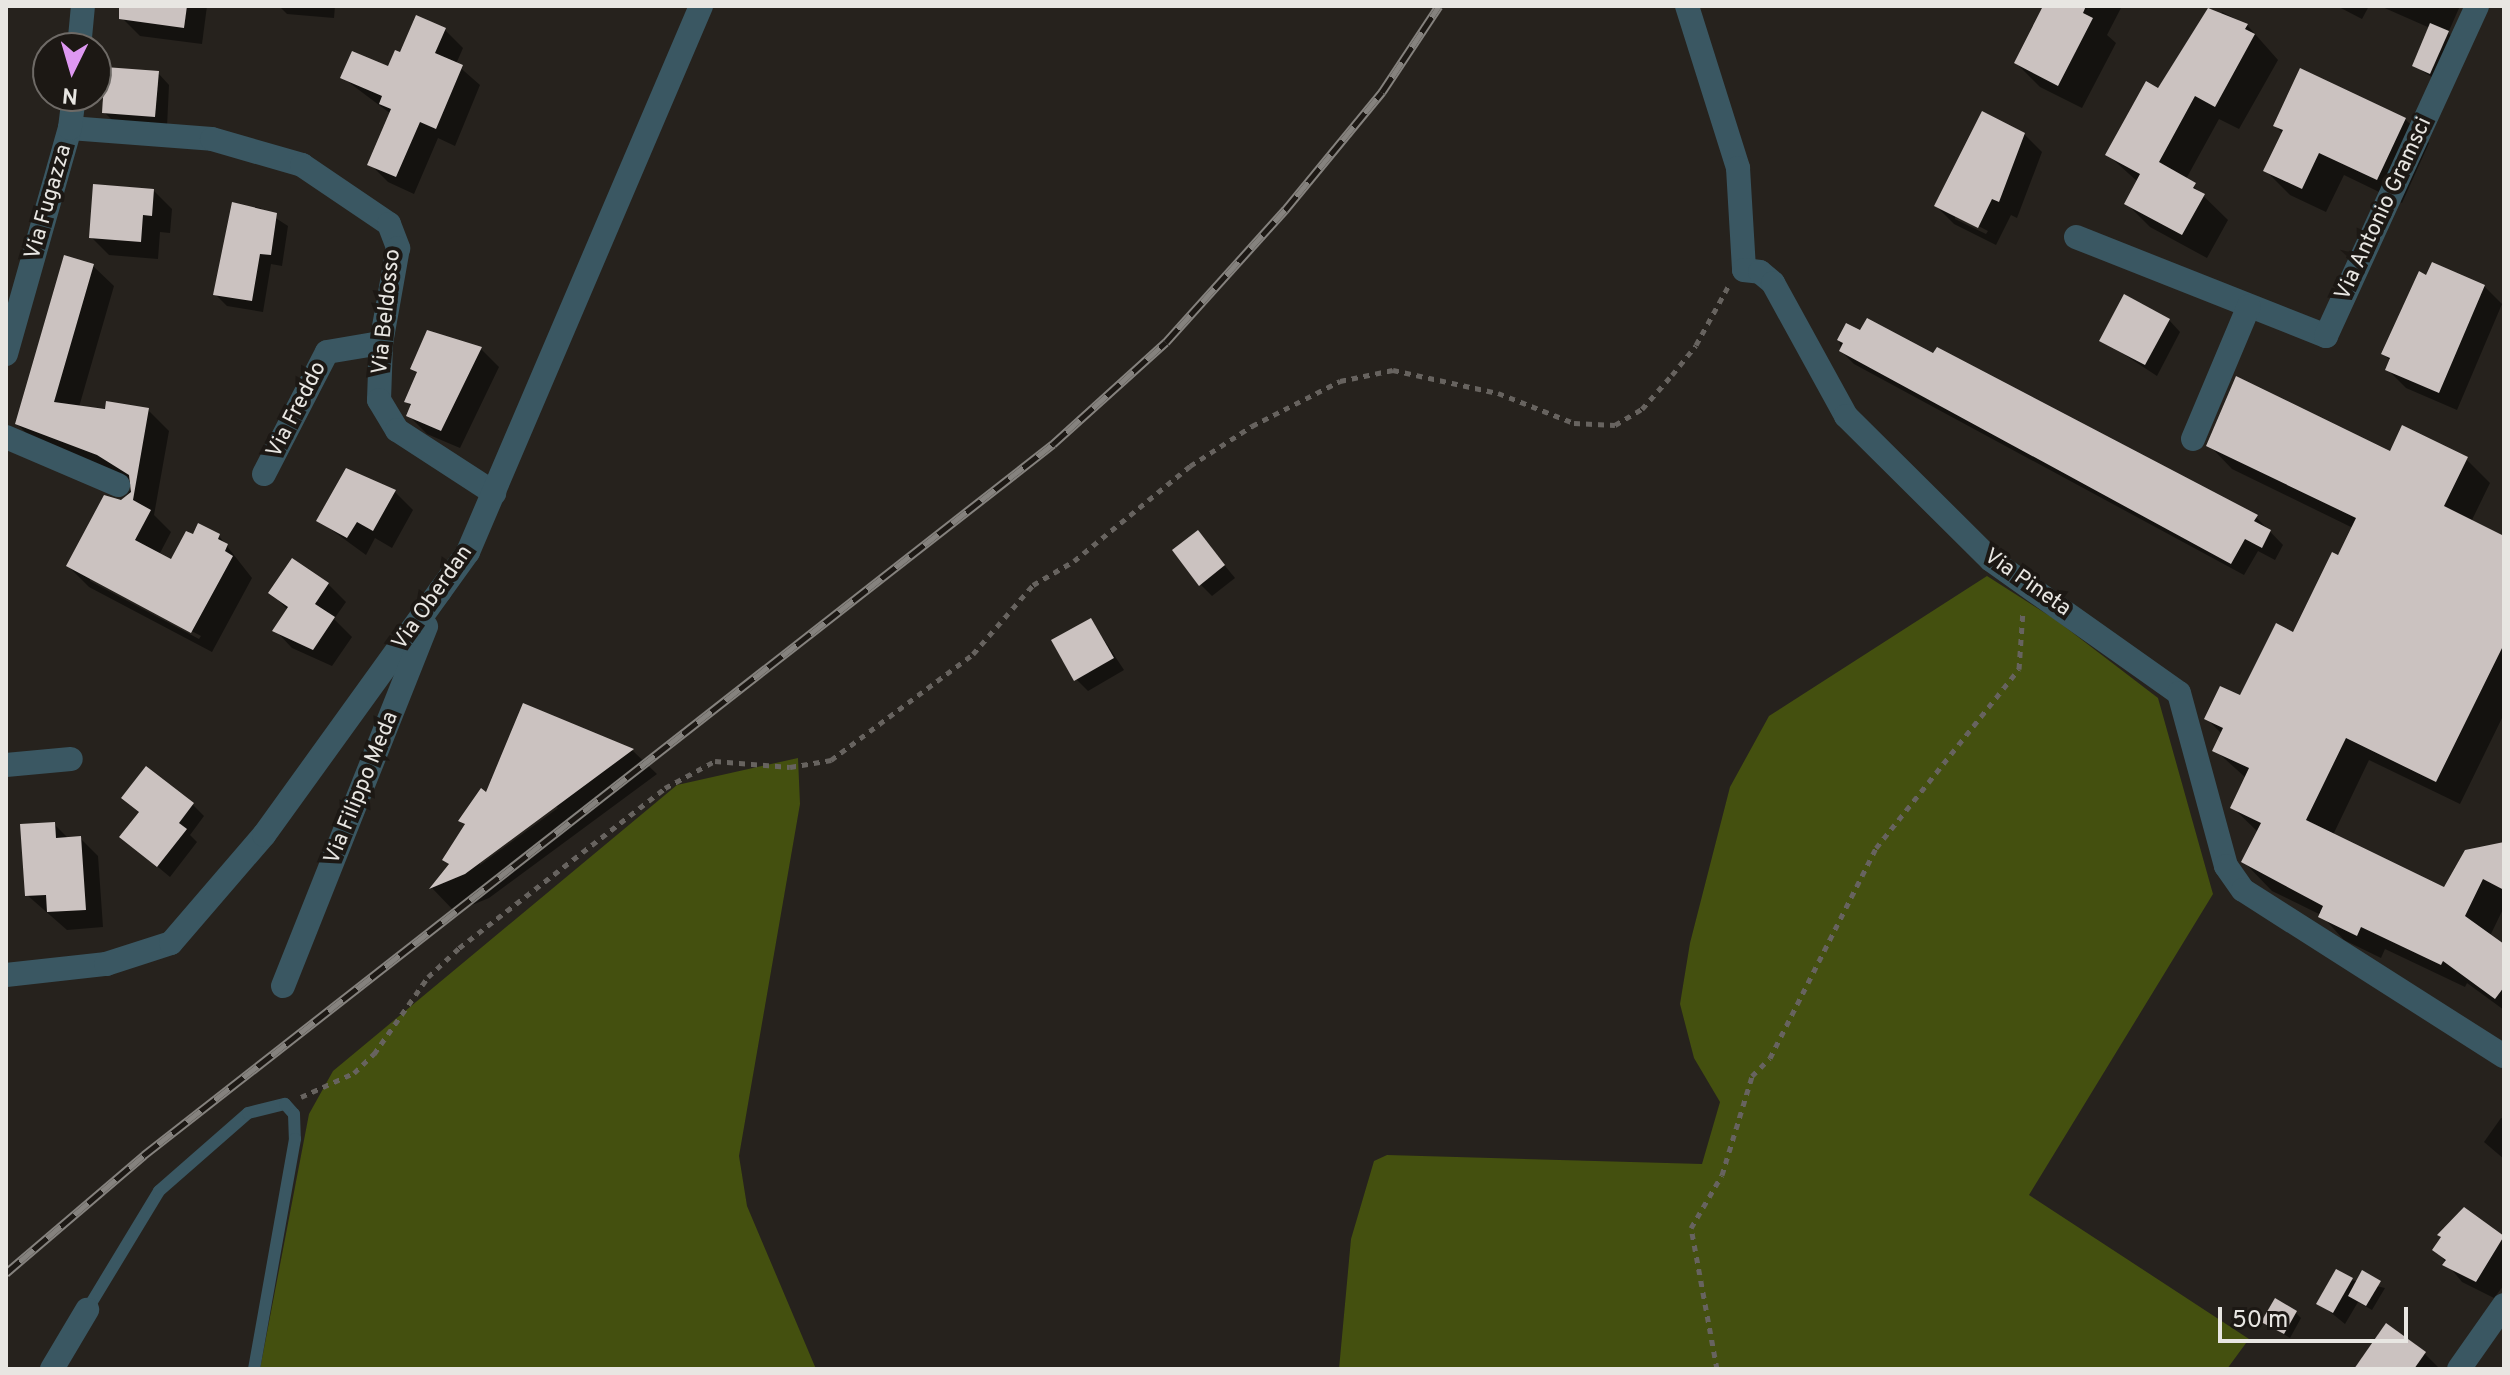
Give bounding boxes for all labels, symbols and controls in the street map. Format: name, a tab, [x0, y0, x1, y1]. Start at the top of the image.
north arrow	[32, 32, 112, 112]
text: N	[61, 80, 79, 109]
street label: Via Antonio Gramsci	[2330, 113, 2438, 305]
street label: Via Fugazza	[20, 141, 78, 263]
street label: Via Beldosso	[367, 248, 407, 376]
street label: Via Freddo	[261, 357, 333, 463]
street label: Via Oberdan	[387, 540, 479, 656]
street label: Via Pineta	[1978, 543, 2076, 623]
street label: Via Filippo Meda	[319, 708, 405, 868]
scale bar	[2222, 1291, 2412, 1341]
text: 50 m	[2232, 1306, 2288, 1336]

